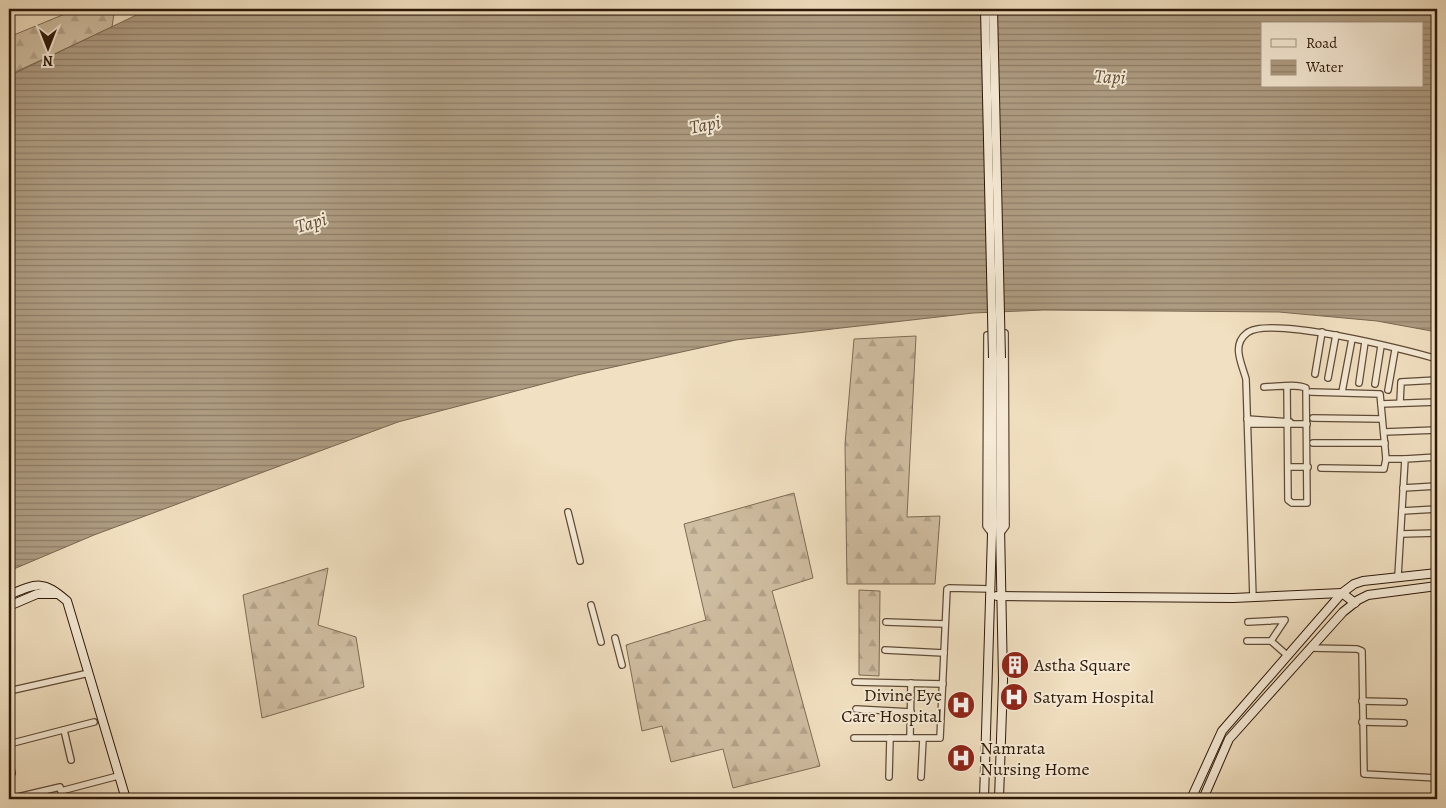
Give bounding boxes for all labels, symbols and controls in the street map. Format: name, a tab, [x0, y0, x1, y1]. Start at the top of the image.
north arrow	[22, 22, 72, 72]
legend	[1261, 22, 1424, 88]
text: Road	[1306, 33, 1338, 53]
text: N	[43, 51, 53, 70]
text: Water	[1305, 57, 1343, 77]
water label: Tapi	[1094, 63, 1126, 91]
water label: Tapi	[687, 109, 723, 141]
water label: Tapi	[292, 206, 330, 240]
building icon: Astha Square	[1000, 650, 1030, 680]
place label: Astha Square	[1033, 653, 1131, 677]
hospital icon: Satyam Hospital	[999, 682, 1029, 712]
place label: Divine Eye Care Hospital	[841, 683, 943, 728]
place label: Satyam Hospital	[1033, 685, 1154, 709]
hospital icon: Divine Eye Care Hospital	[946, 690, 976, 720]
place label: Namrata Nursing Home	[980, 736, 1090, 781]
hospital icon: Namrata Nursing Home	[946, 743, 976, 773]

